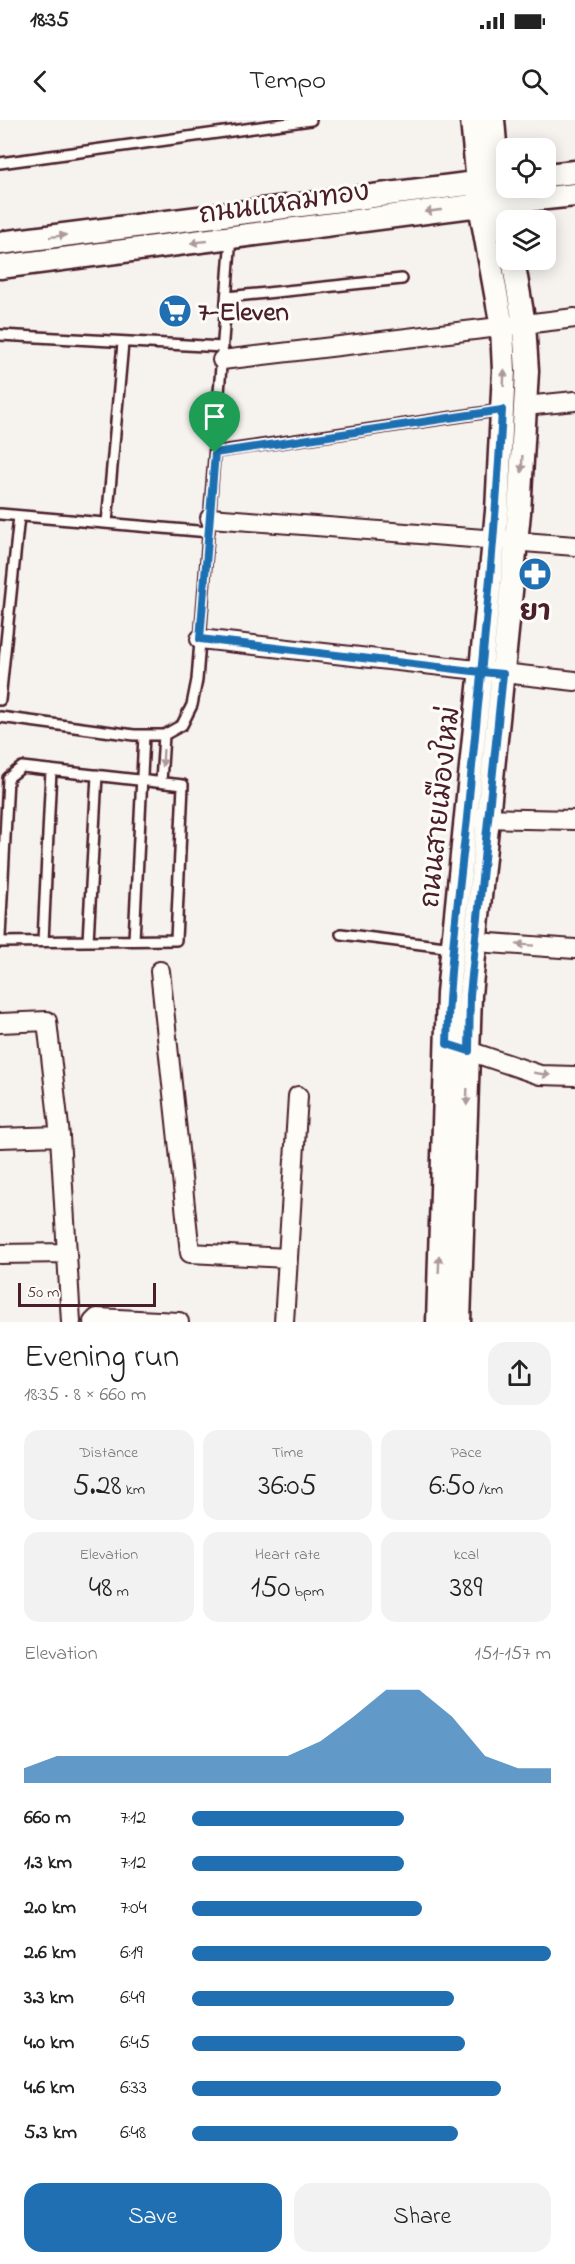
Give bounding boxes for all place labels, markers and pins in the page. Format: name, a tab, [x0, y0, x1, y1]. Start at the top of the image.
supermarket icon: 7-Eleven	[157, 293, 193, 329]
place label: 7-Eleven	[198, 294, 289, 333]
pin	[189, 391, 240, 453]
pharmacy icon: ยา	[517, 556, 553, 592]
place label: ยา	[520, 594, 550, 633]

